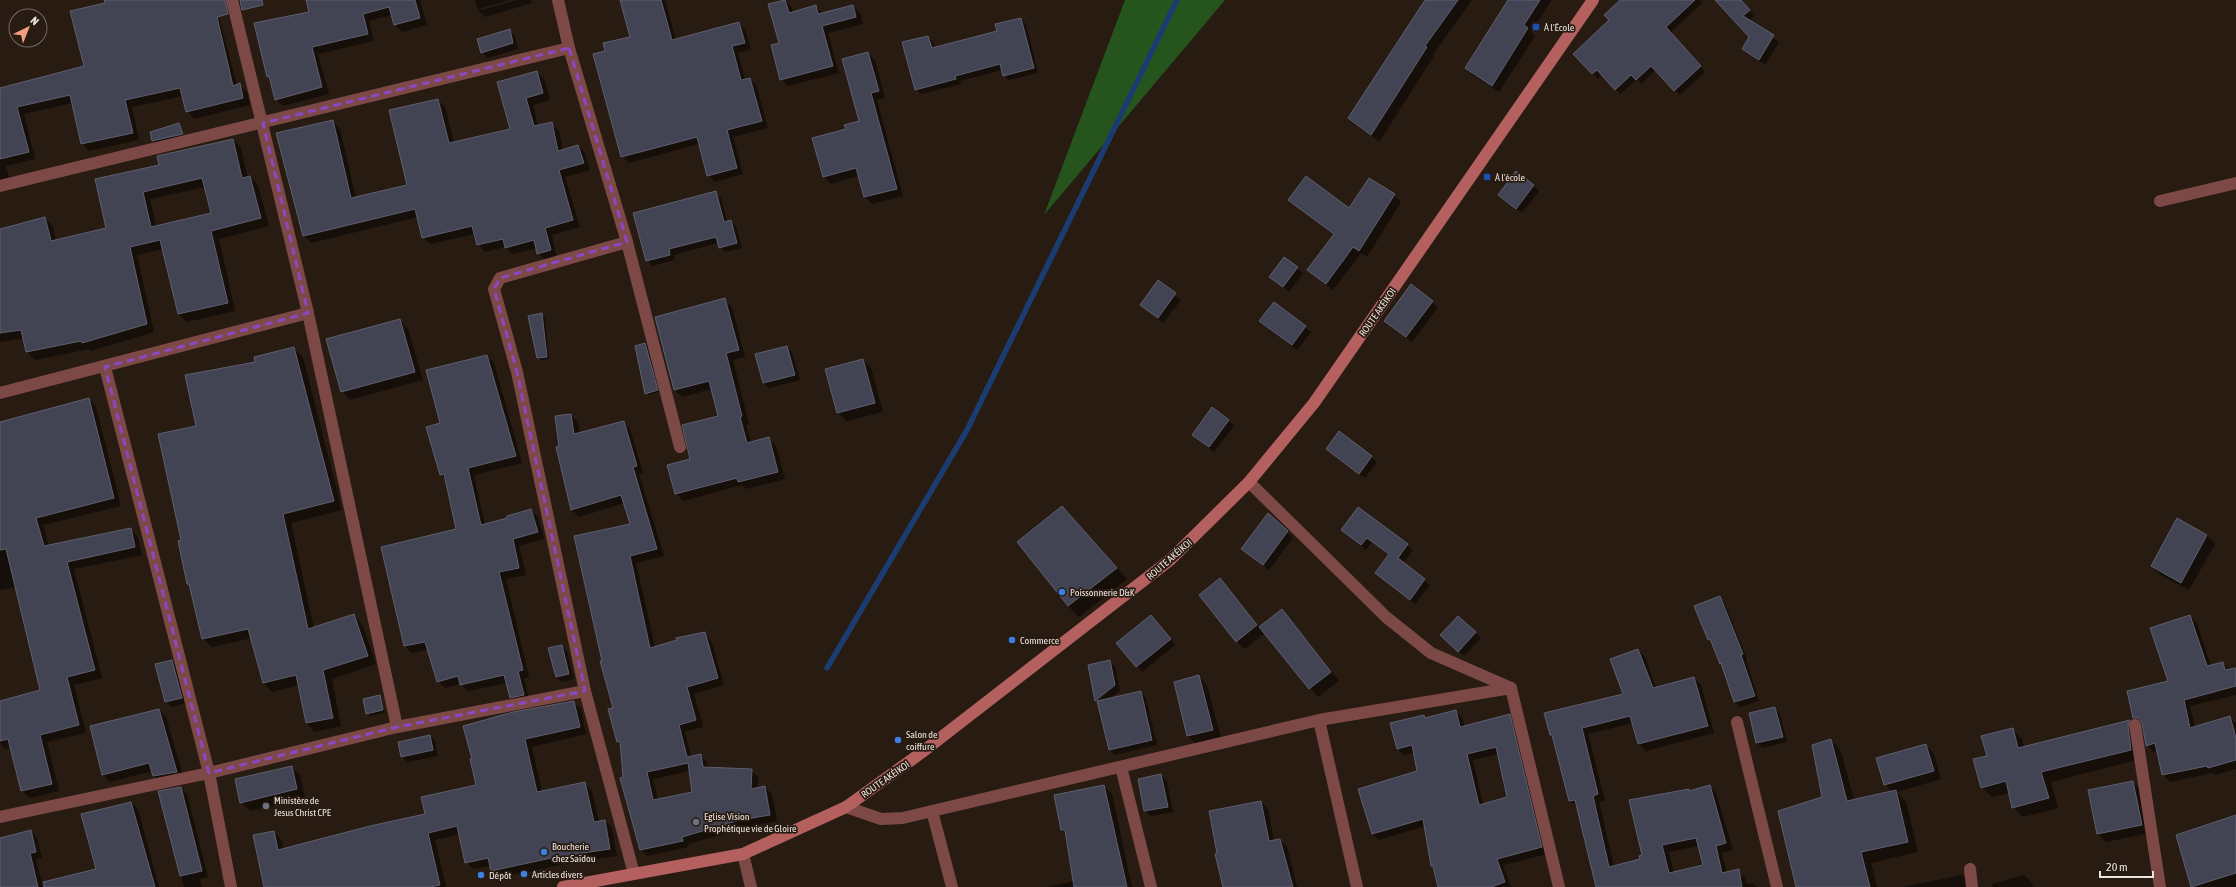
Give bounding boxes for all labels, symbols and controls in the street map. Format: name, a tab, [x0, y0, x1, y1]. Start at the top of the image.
north arrow	[8, 8, 48, 48]
text: N	[28, 14, 41, 27]
marker: À l'École	[1531, 22, 1541, 32]
place label: À l'École	[1544, 22, 1575, 33]
marker: À l'école	[1482, 172, 1492, 182]
place label: À l'école	[1495, 172, 1526, 183]
street label: ROUTE AKÉIKOI	[1357, 286, 1398, 338]
street label: ROUTE AKÉIKOI	[1144, 537, 1194, 582]
marker: Poissonnerie D&K	[1057, 587, 1067, 597]
place label: Poissonnerie D&K	[1070, 587, 1135, 598]
marker: Commerce	[1007, 635, 1017, 645]
place label: Commerce	[1020, 635, 1060, 646]
place label: Salon de coiffure	[906, 729, 938, 752]
marker: Salon de coiffure	[893, 735, 903, 745]
street label: ROUTE AKÉIKOI	[859, 759, 911, 800]
place label: Ministère de Jesus Christ CPE	[274, 795, 332, 818]
marker: Ministère de Jesus Christ CPE	[261, 801, 271, 811]
place label: Eglise Vision Prophétique vie de Gloire	[704, 811, 797, 834]
marker: Eglise Vision Prophétique vie de Gloire	[691, 817, 701, 827]
place label: Boucherie chez Saïdou	[552, 841, 596, 864]
marker: Boucherie chez Saïdou	[539, 847, 549, 857]
scale bar	[2100, 853, 2153, 879]
text: 20 m	[2106, 860, 2128, 874]
marker: Articles divers	[519, 869, 529, 879]
place label: Articles divers	[532, 869, 583, 880]
marker: Dépôt	[476, 870, 486, 880]
place label: Dépôt	[489, 870, 512, 881]

